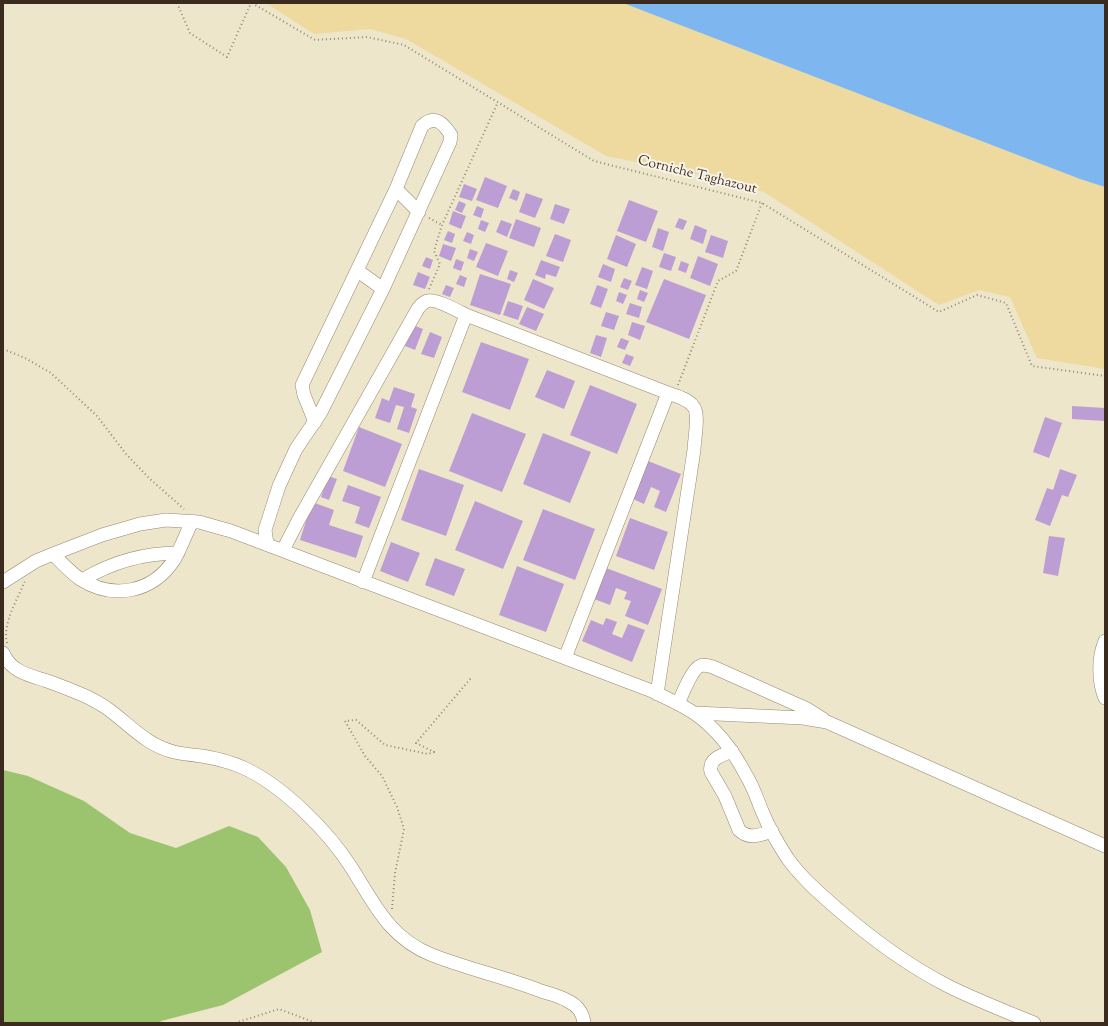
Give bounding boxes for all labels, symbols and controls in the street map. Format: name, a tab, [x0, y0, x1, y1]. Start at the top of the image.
street label: Corniche Taghazout	[636, 153, 758, 199]

